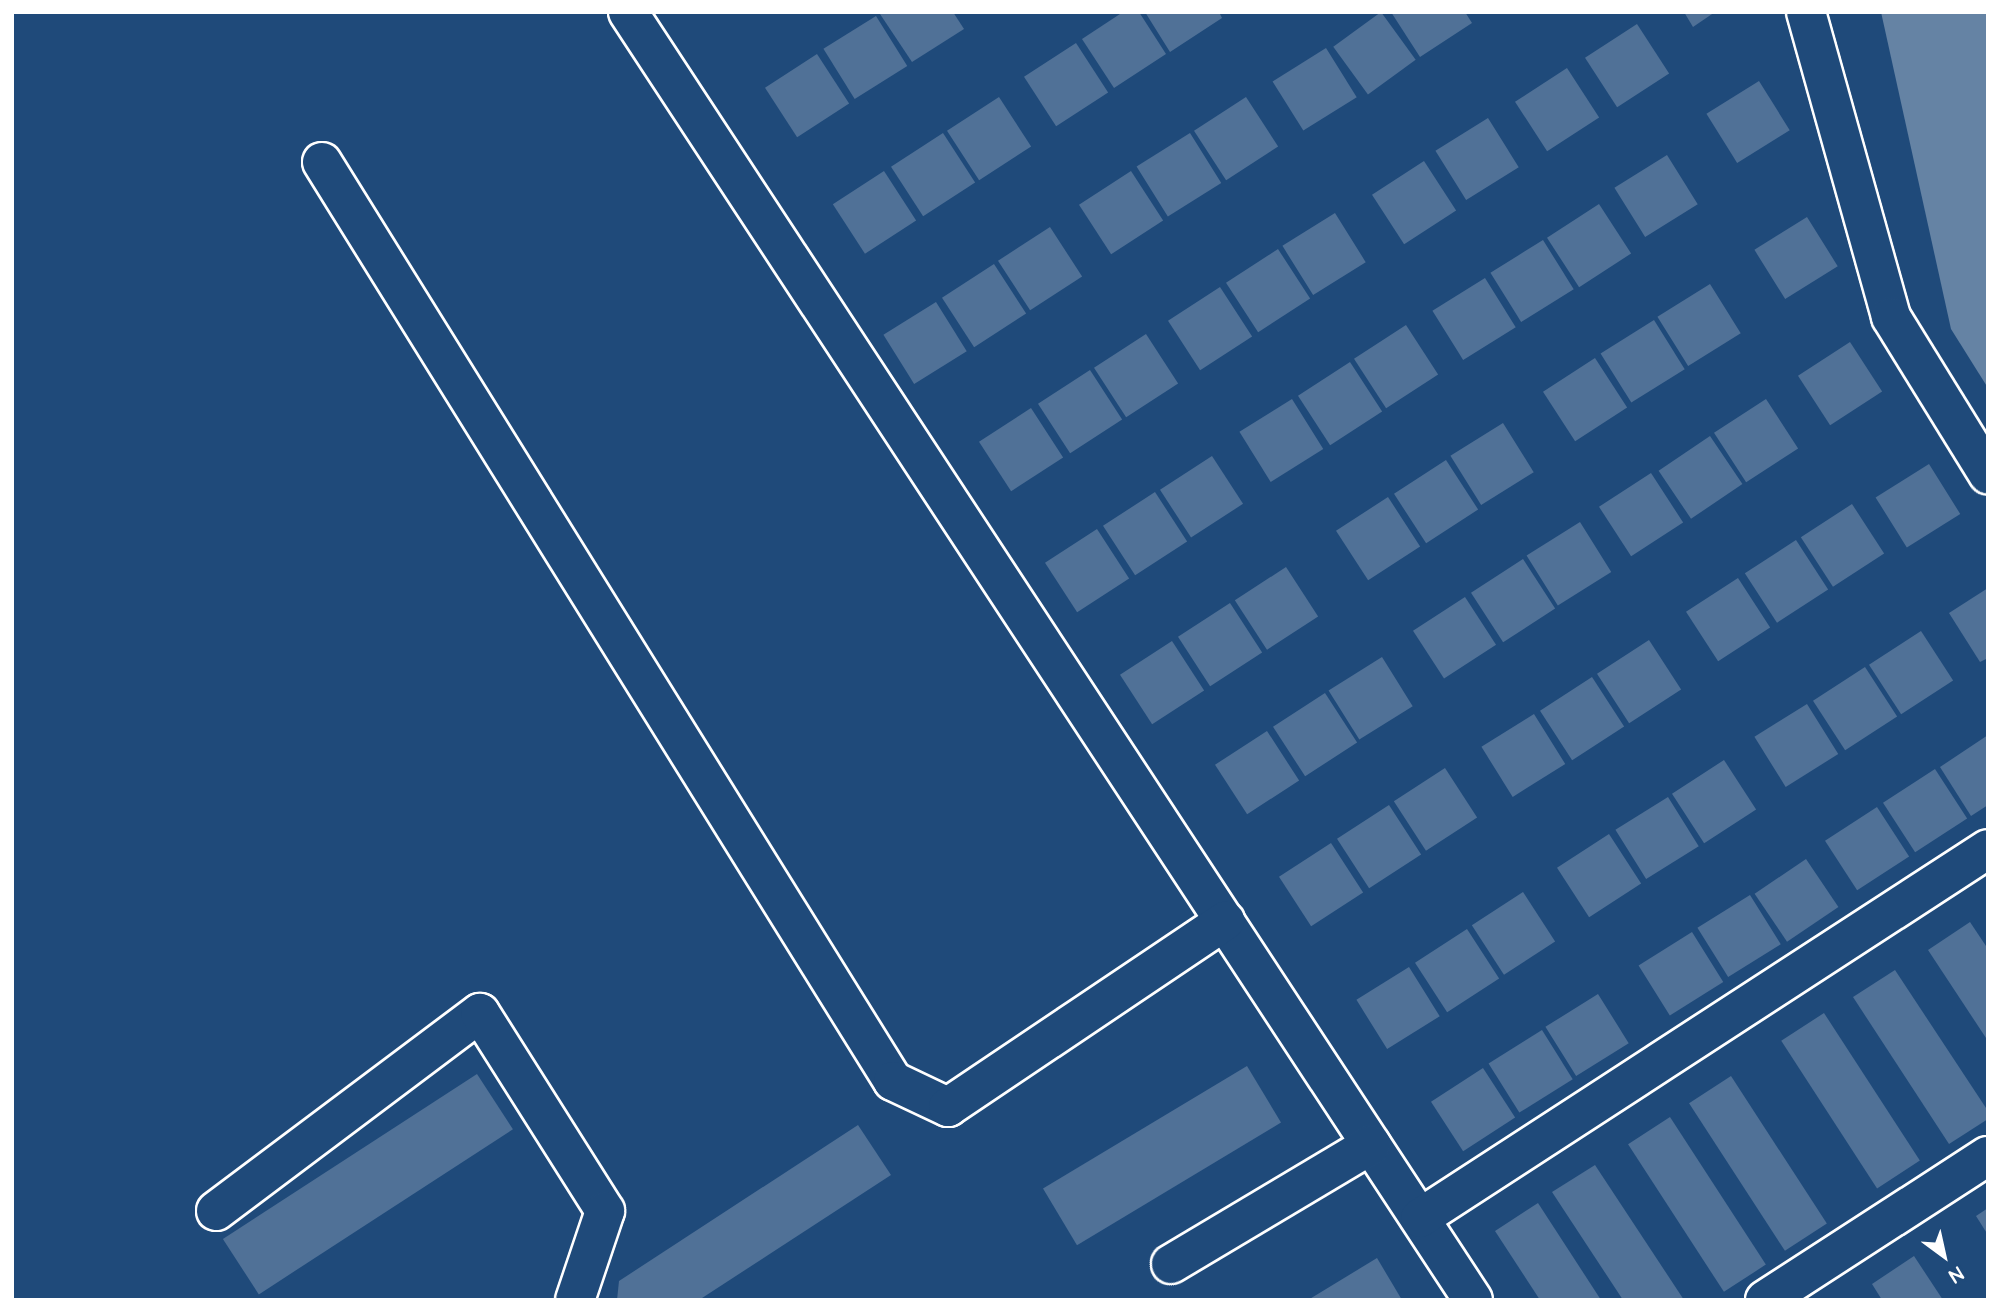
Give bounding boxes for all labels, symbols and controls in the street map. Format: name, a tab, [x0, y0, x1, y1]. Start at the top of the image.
north arrow	[1909, 1221, 1979, 1291]
text: N	[1943, 1259, 1968, 1289]

